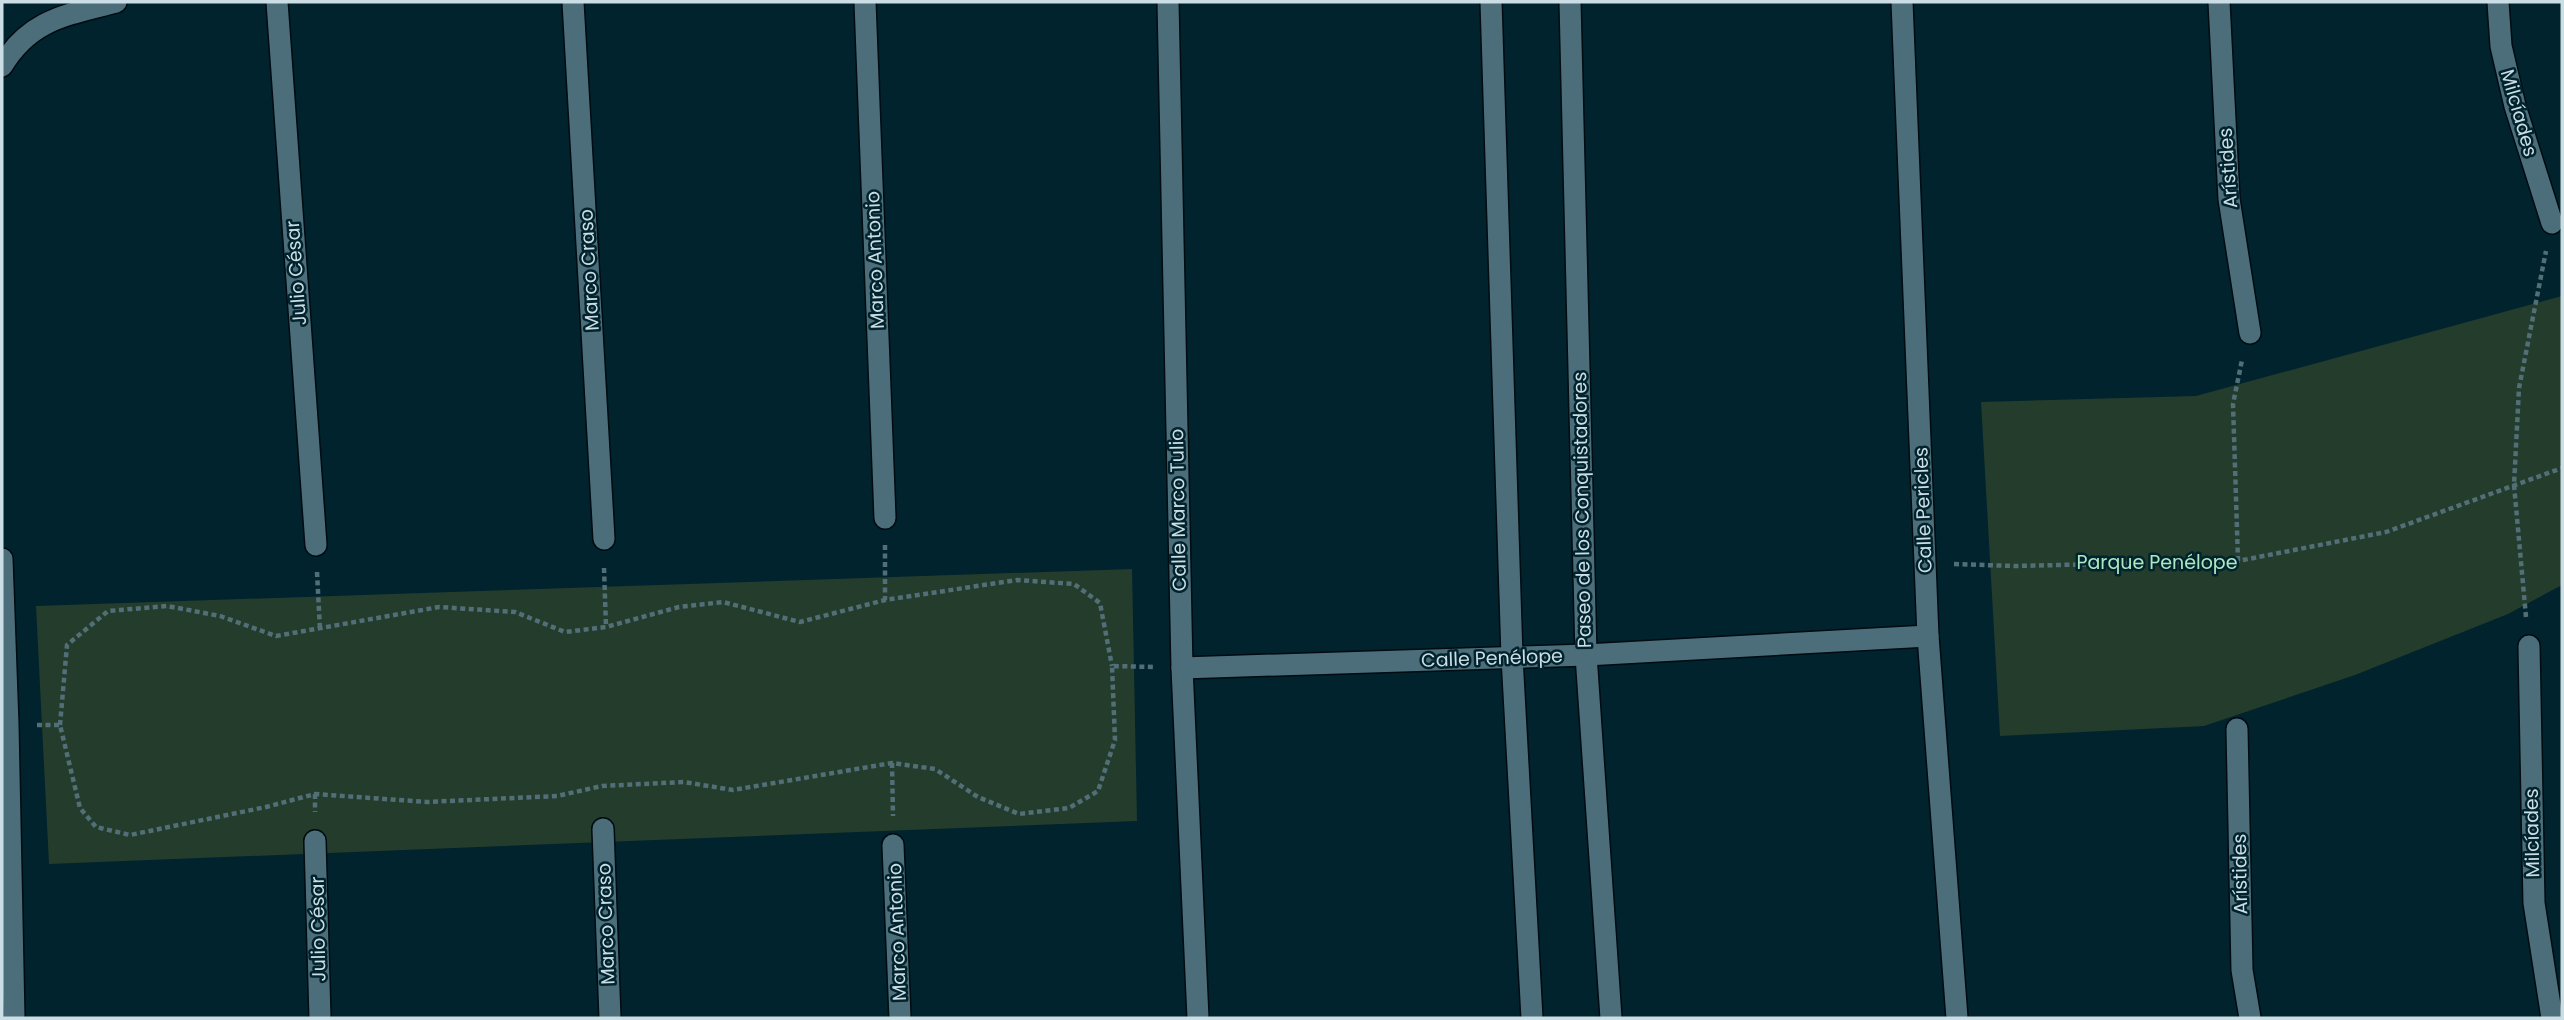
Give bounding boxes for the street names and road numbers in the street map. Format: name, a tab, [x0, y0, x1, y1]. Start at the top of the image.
street label: Milcíades	[2494, 66, 2544, 160]
street label: Arístides	[2212, 127, 2244, 209]
street label: Marco Antonio	[859, 191, 891, 329]
street label: Marco Craso	[572, 209, 606, 331]
street label: Julio César	[279, 220, 313, 326]
street label: Paseo de los Conquistadores	[1566, 372, 1598, 648]
street label: Calle Marco Tulio	[1163, 428, 1193, 592]
street label: Calle Pericles	[1907, 446, 1939, 574]
street label: Calle Penélope	[1421, 642, 1563, 674]
street label: Milcíades	[2518, 788, 2546, 878]
street label: Arístides	[2226, 833, 2254, 915]
street label: Marco Craso	[590, 863, 622, 985]
street label: Marco Antonio	[881, 863, 913, 1001]
street label: Julio César	[304, 876, 332, 982]

